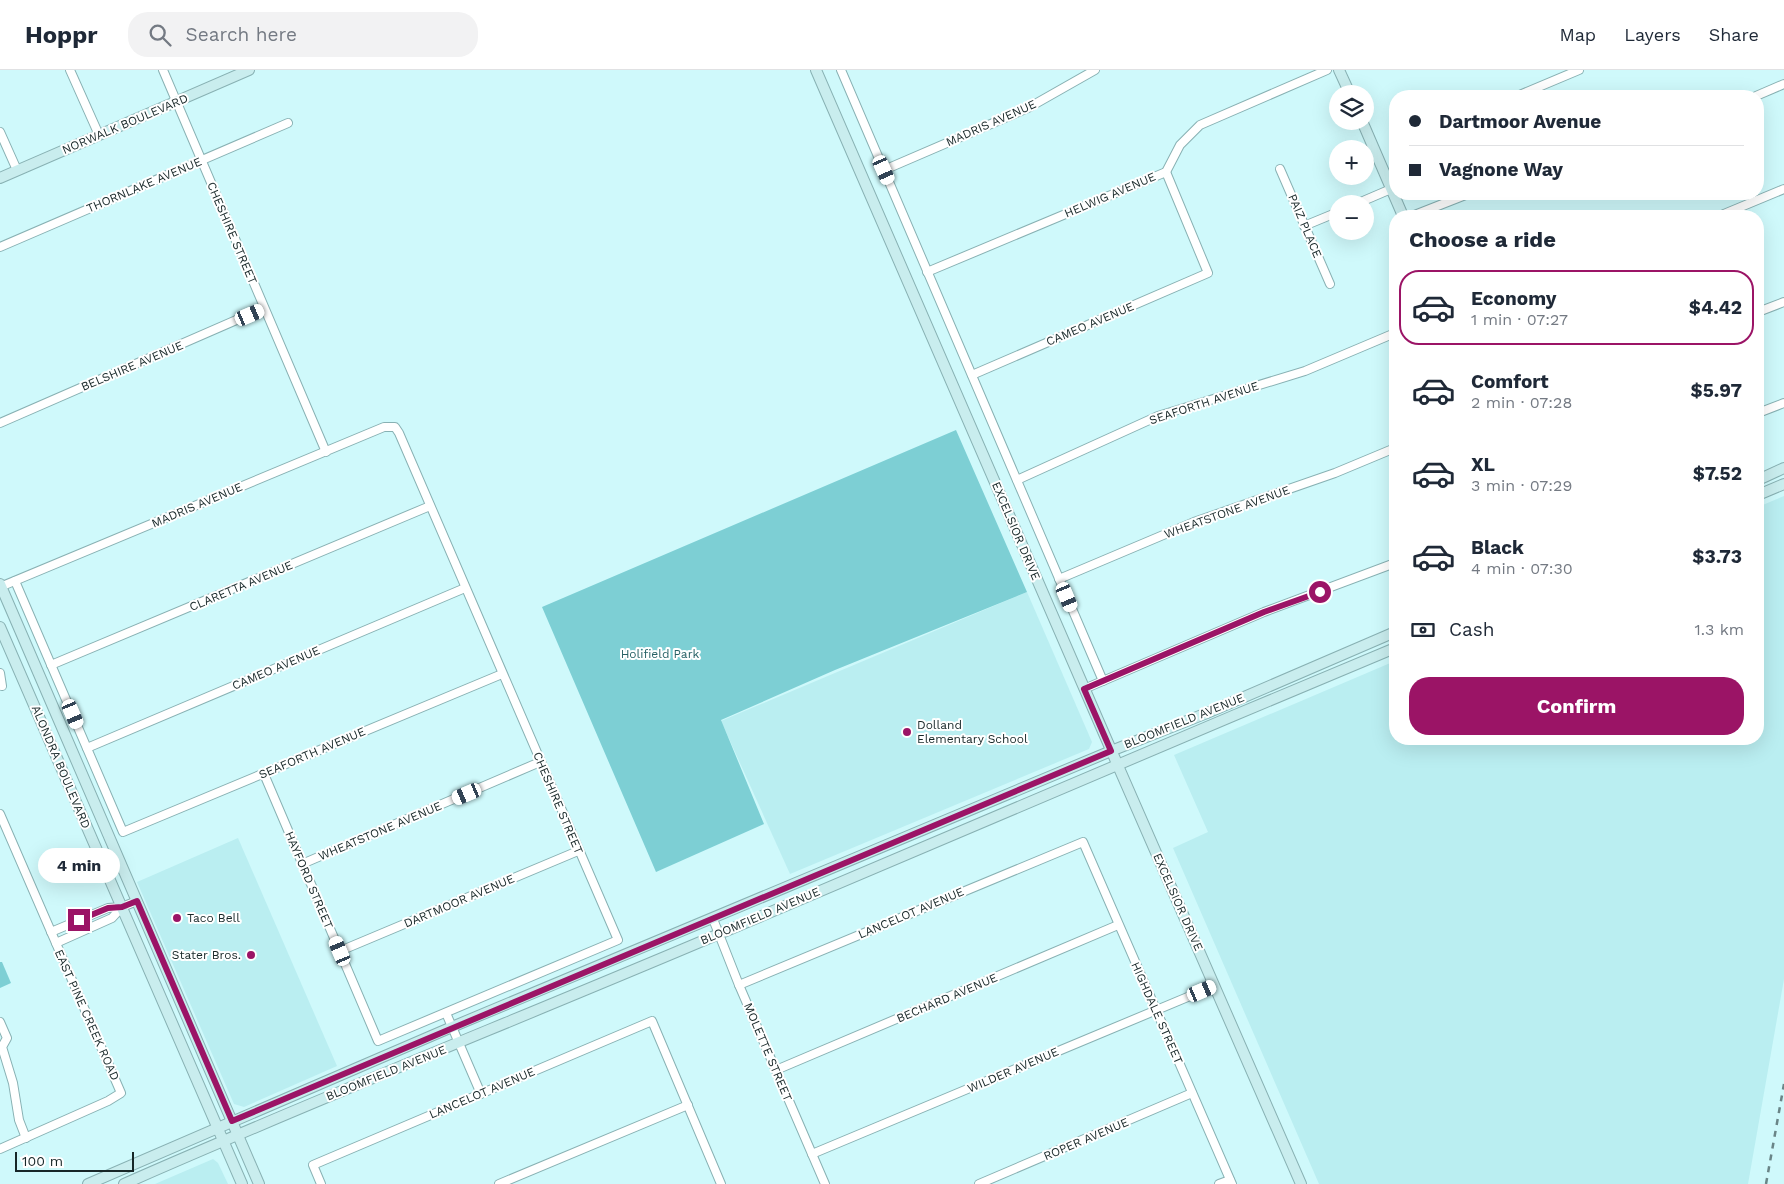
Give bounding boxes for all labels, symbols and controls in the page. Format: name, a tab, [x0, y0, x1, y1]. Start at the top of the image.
search box	[128, 12, 478, 57]
text: Hoppr	[25, 21, 98, 49]
icon: search	[146, 21, 174, 49]
text: Search here	[186, 23, 297, 46]
text: Map	[1559, 24, 1596, 45]
text: Layers	[1624, 24, 1681, 45]
text: Share	[1709, 24, 1759, 45]
map controls	[1329, 85, 1374, 240]
button: layers	[1329, 85, 1374, 130]
street label: NORWALK BOULEVARD	[60, 91, 190, 157]
street label: MADRIS AVENUE	[944, 97, 1039, 149]
text: Dartmoor Avenue	[1439, 110, 1601, 133]
button: +	[1329, 140, 1374, 185]
car	[871, 153, 896, 187]
street label: THORNLAKE AVENUE	[84, 154, 204, 216]
text: Vagnone Way	[1439, 158, 1563, 181]
street label: HELWIG AVENUE	[1062, 169, 1158, 221]
street label: CHESHIRE STREET	[204, 180, 260, 286]
street label: PAIZ PLACE	[1285, 192, 1325, 260]
button: −	[1329, 195, 1374, 240]
text: Choose a ride	[1409, 227, 1556, 252]
icon: car	[1411, 285, 1456, 330]
text: Economy	[1471, 287, 1556, 310]
text: $4.42	[1689, 296, 1742, 319]
street label: CAMEO AVENUE	[1044, 299, 1136, 349]
car	[233, 302, 266, 328]
text: 1 min · 07:27	[1471, 310, 1568, 329]
street label: BELSHIRE AVENUE	[79, 338, 185, 394]
icon: car	[1411, 368, 1456, 413]
text: Comfort	[1471, 370, 1549, 393]
street label: SEAFORTH AVENUE	[1147, 379, 1261, 427]
text: $5.97	[1690, 379, 1742, 402]
text: 2 min · 07:28	[1471, 393, 1572, 412]
icon: car	[1411, 451, 1456, 496]
text: XL	[1471, 453, 1495, 476]
text: $7.52	[1693, 462, 1742, 485]
text: 3 min · 07:29	[1471, 476, 1572, 495]
street label: MADRIS AVENUE	[150, 479, 245, 530]
street label: EXCELSIOR DRIVE	[989, 480, 1043, 583]
street label: WHEATSTONE AVENUE	[1162, 483, 1292, 541]
icon: car	[1411, 534, 1456, 579]
text: Black	[1471, 536, 1524, 559]
text: $3.73	[1692, 545, 1742, 568]
street label: CLARETTA AVENUE	[187, 558, 295, 614]
text: 4 min · 07:30	[1471, 559, 1573, 578]
car	[1054, 580, 1079, 614]
route start	[1309, 581, 1331, 603]
icon: cash	[1409, 616, 1437, 644]
text: Cash	[1449, 618, 1495, 641]
text: 1.3 km	[1694, 620, 1744, 639]
street label: CAMEO AVENUE	[230, 643, 322, 693]
park label: Holifield Park	[621, 647, 700, 661]
button: Confirm	[1409, 677, 1744, 735]
street label: BLOOMFIELD AVENUE	[1122, 690, 1247, 752]
car	[60, 697, 85, 731]
street label: ALONDRA BOULEVARD	[29, 703, 93, 831]
place label: Dolland Elementary School	[917, 718, 1028, 746]
street label: SEAFORTH AVENUE	[257, 724, 368, 782]
marker: Dolland Elementary School	[901, 726, 913, 738]
street label: CHESHIRE STREET	[530, 750, 586, 856]
car	[450, 781, 483, 807]
street label: WHEATSTONE AVENUE	[316, 799, 444, 863]
street label: HAYFORD STREET	[282, 829, 336, 931]
callout: 4 min	[38, 848, 120, 882]
street label: EXCELSIOR DRIVE	[1150, 851, 1206, 953]
text: 4 min	[57, 856, 101, 875]
street label: DARTMOOR AVENUE	[402, 871, 517, 931]
street label: BLOOMFIELD AVENUE	[698, 884, 822, 948]
street label: LANCELOT AVENUE	[856, 884, 966, 942]
route end	[68, 909, 90, 931]
place label: Taco Bell	[187, 911, 240, 925]
marker: Taco Bell	[171, 912, 183, 924]
car	[327, 934, 352, 968]
street label: EAST PINE CREEK ROAD	[52, 947, 122, 1083]
place label: Stater Bros.	[172, 948, 241, 962]
marker: Stater Bros.	[245, 949, 257, 961]
street label: HIGHDALE STREET	[1128, 960, 1186, 1066]
street label: BECHARD AVENUE	[895, 970, 1000, 1026]
car	[1185, 978, 1218, 1004]
street label: MOLETTE STREET	[741, 1001, 795, 1103]
street label: BLOOMFIELD AVENUE	[324, 1042, 449, 1104]
street label: WILDER AVENUE	[965, 1044, 1061, 1096]
street label: LANCELOT AVENUE	[427, 1064, 537, 1122]
street label: ROPER AVENUE	[1041, 1115, 1131, 1163]
scale bar	[15, 1149, 134, 1172]
text: 100 m	[22, 1153, 63, 1169]

